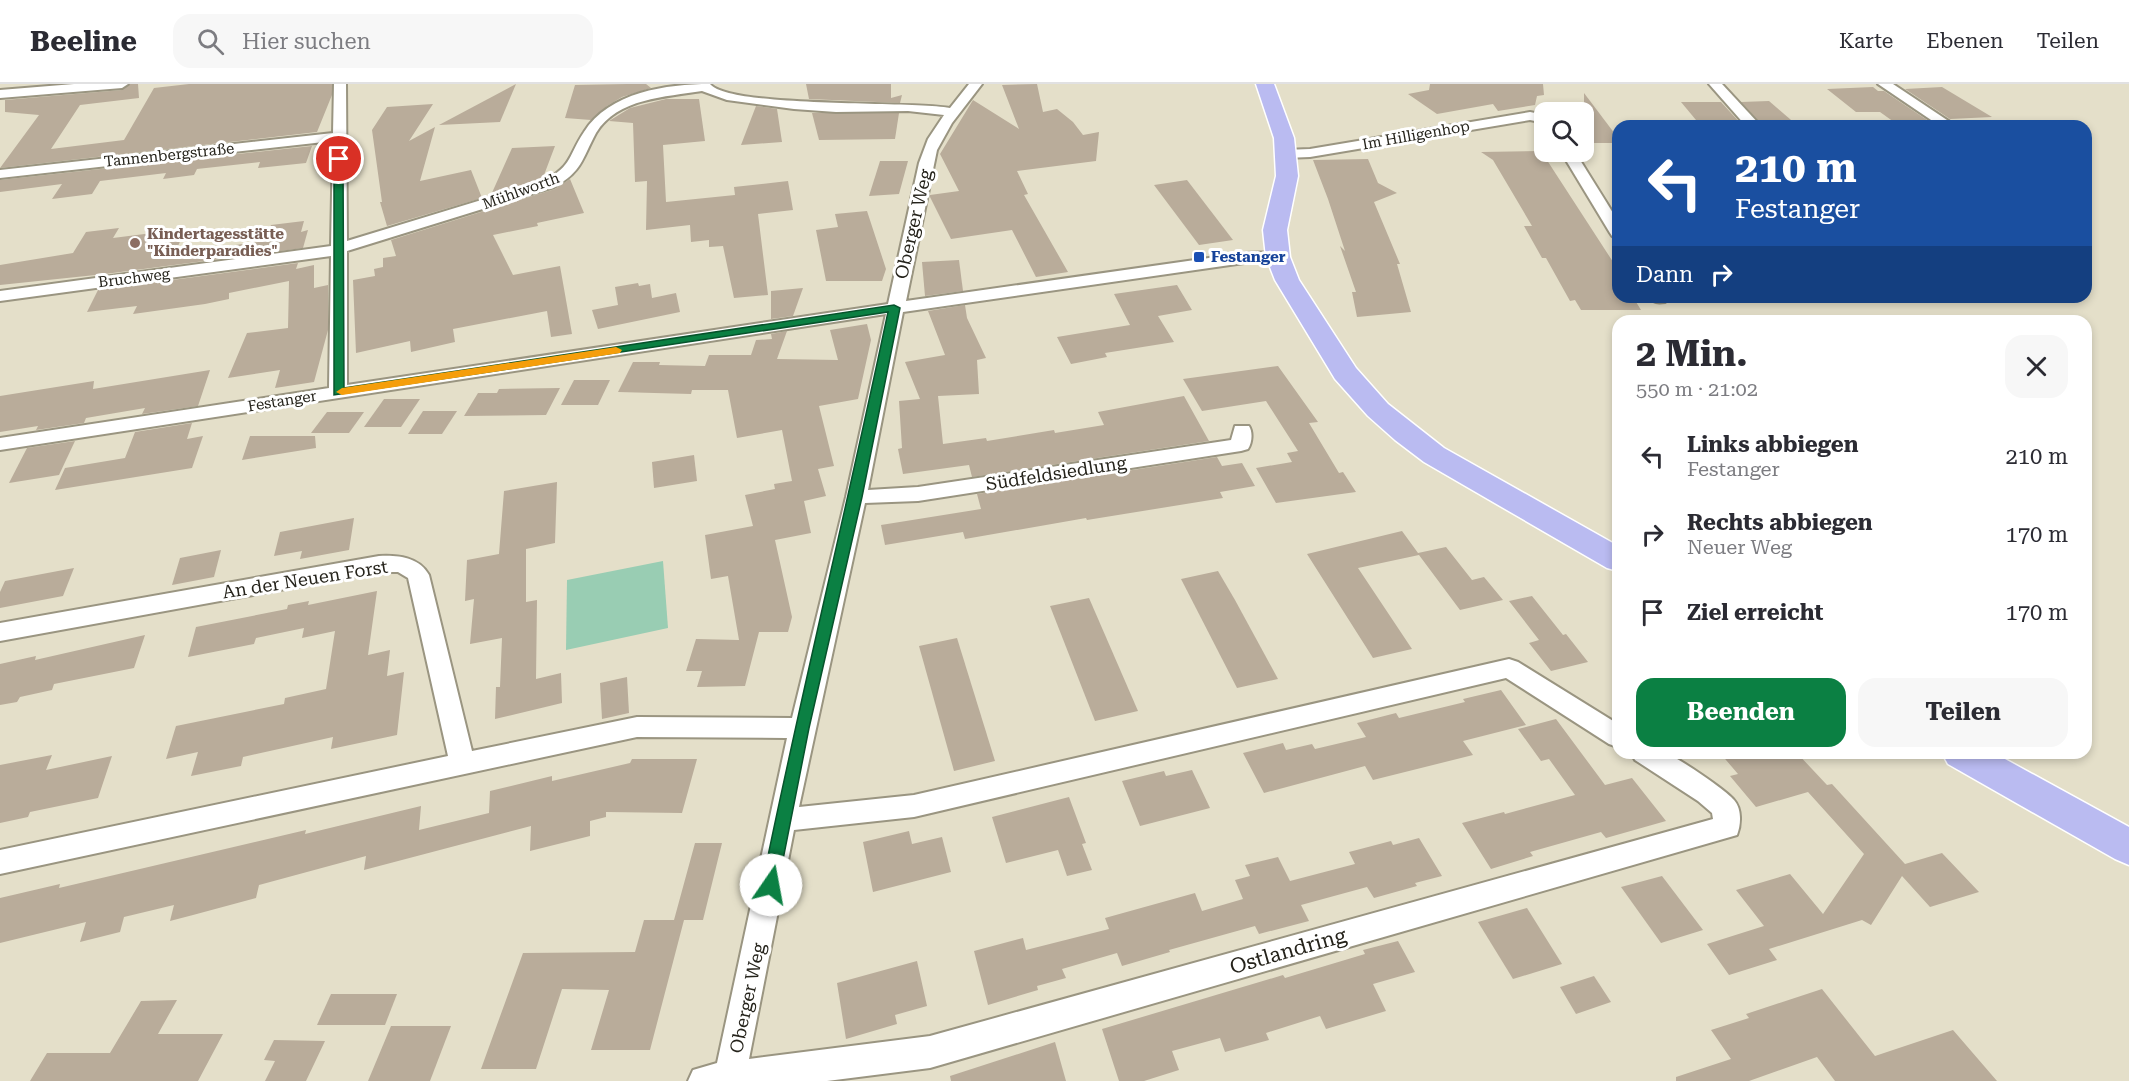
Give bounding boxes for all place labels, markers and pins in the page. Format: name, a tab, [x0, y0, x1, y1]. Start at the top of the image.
pin	[313, 133, 364, 184]
place label: Kindertagesstätte "Kinderparadies"	[147, 225, 284, 260]
marker: Kindertagesstätte "Kinderparadies"	[128, 236, 142, 250]
place label: Festanger	[1211, 248, 1286, 266]
marker: Festanger	[1192, 250, 1206, 264]

